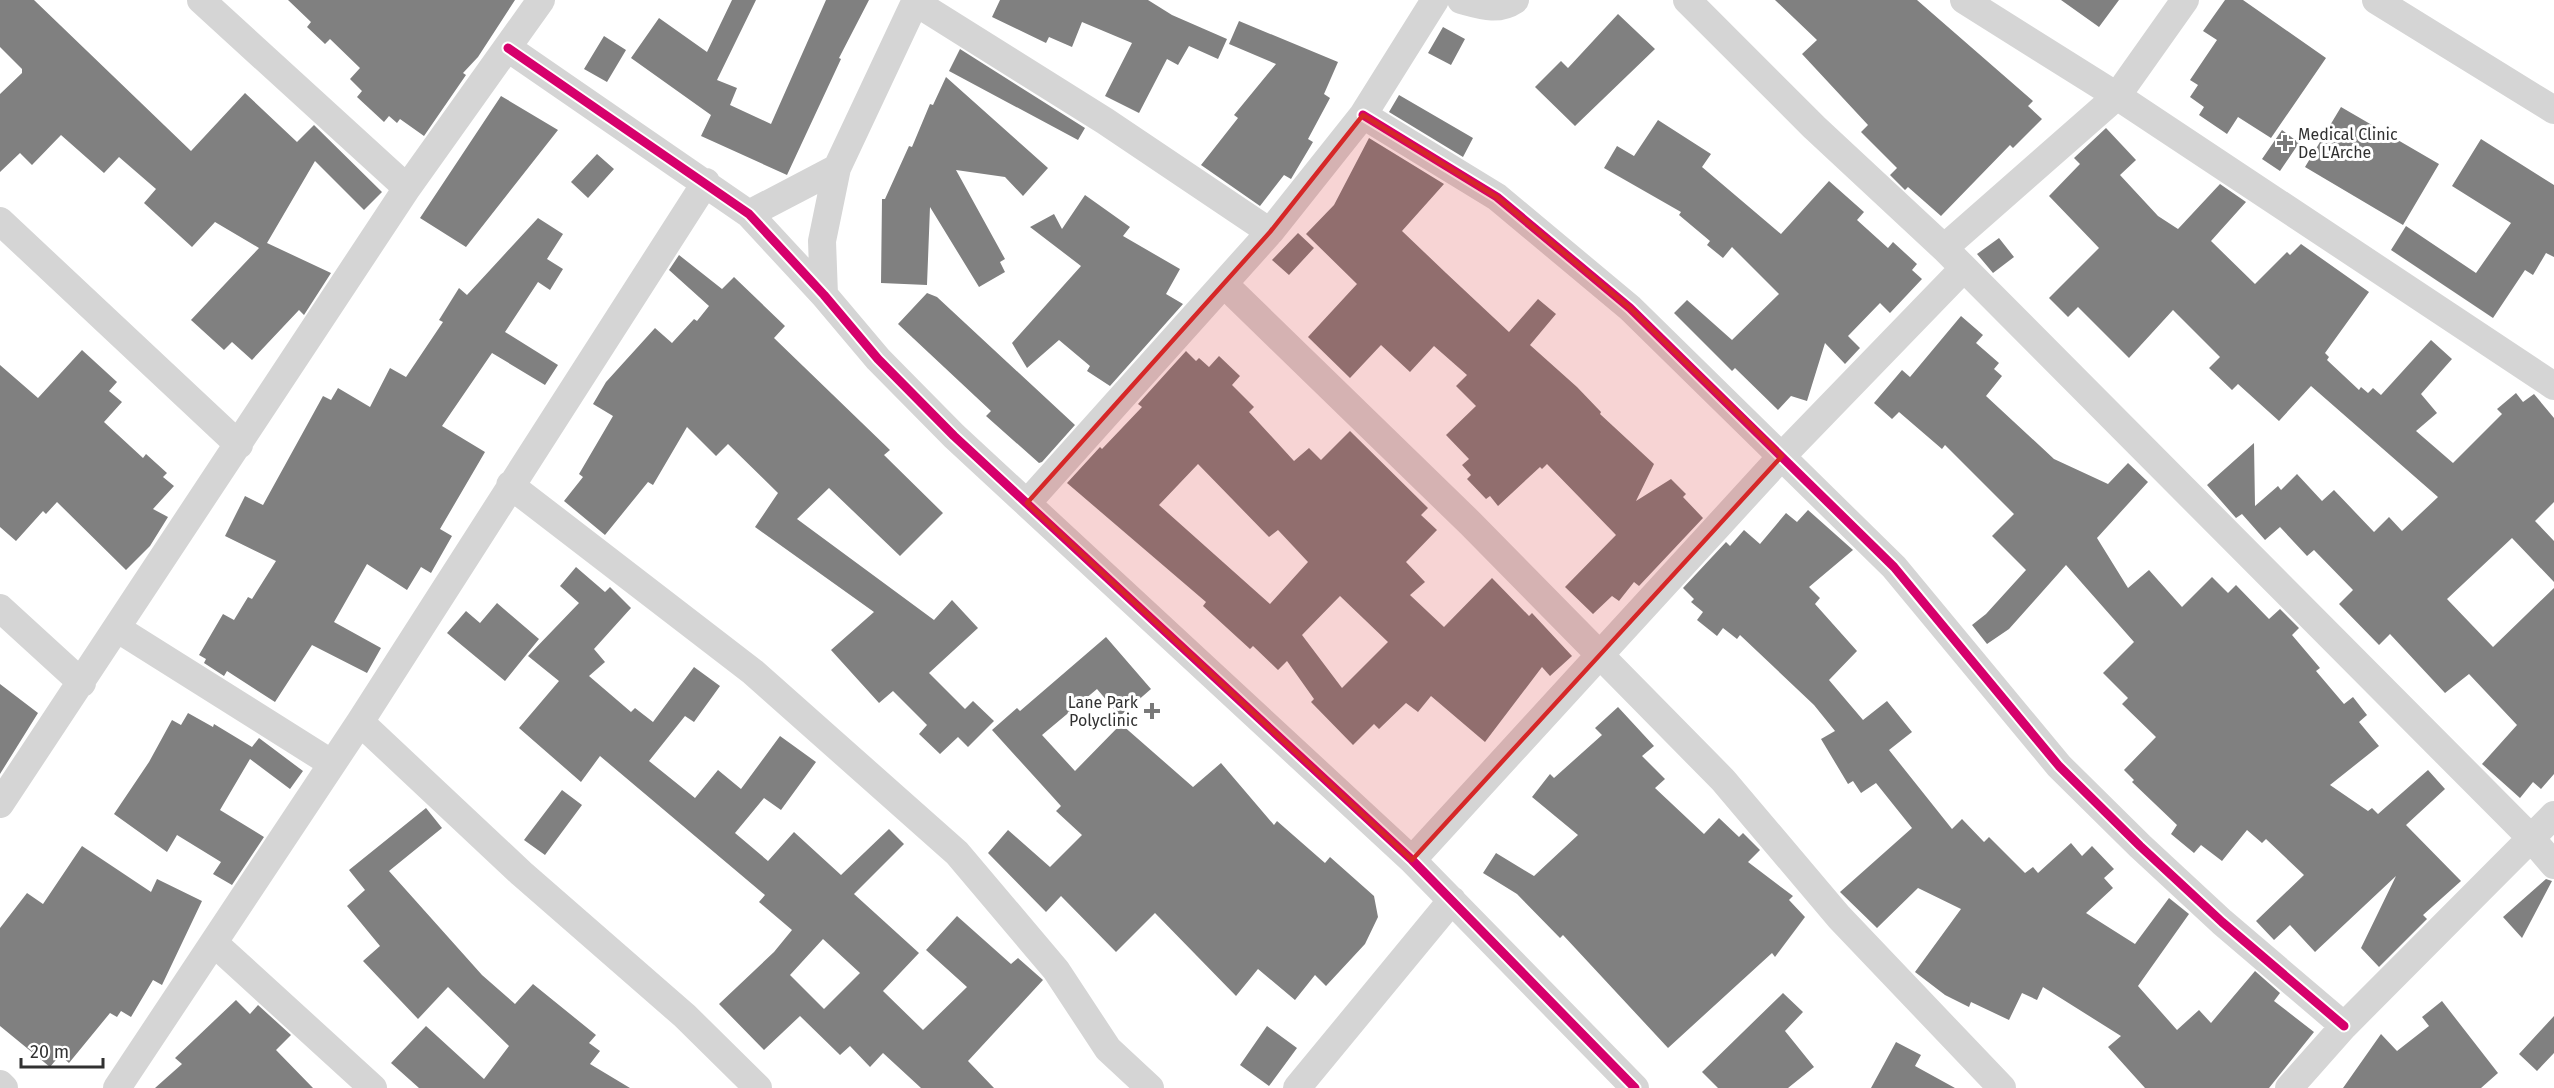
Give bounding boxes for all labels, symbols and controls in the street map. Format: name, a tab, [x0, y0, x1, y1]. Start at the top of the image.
place label: Medical Clinic De L'Arche	[2298, 125, 2398, 162]
marker: Medical Clinic De L'Arche	[2276, 134, 2294, 152]
place label: Lane Park Polyclinic	[1068, 693, 1139, 730]
marker: Lane Park Polyclinic	[1143, 702, 1161, 720]
scale bar	[21, 1031, 104, 1069]
text: 20 m	[30, 1041, 69, 1063]

